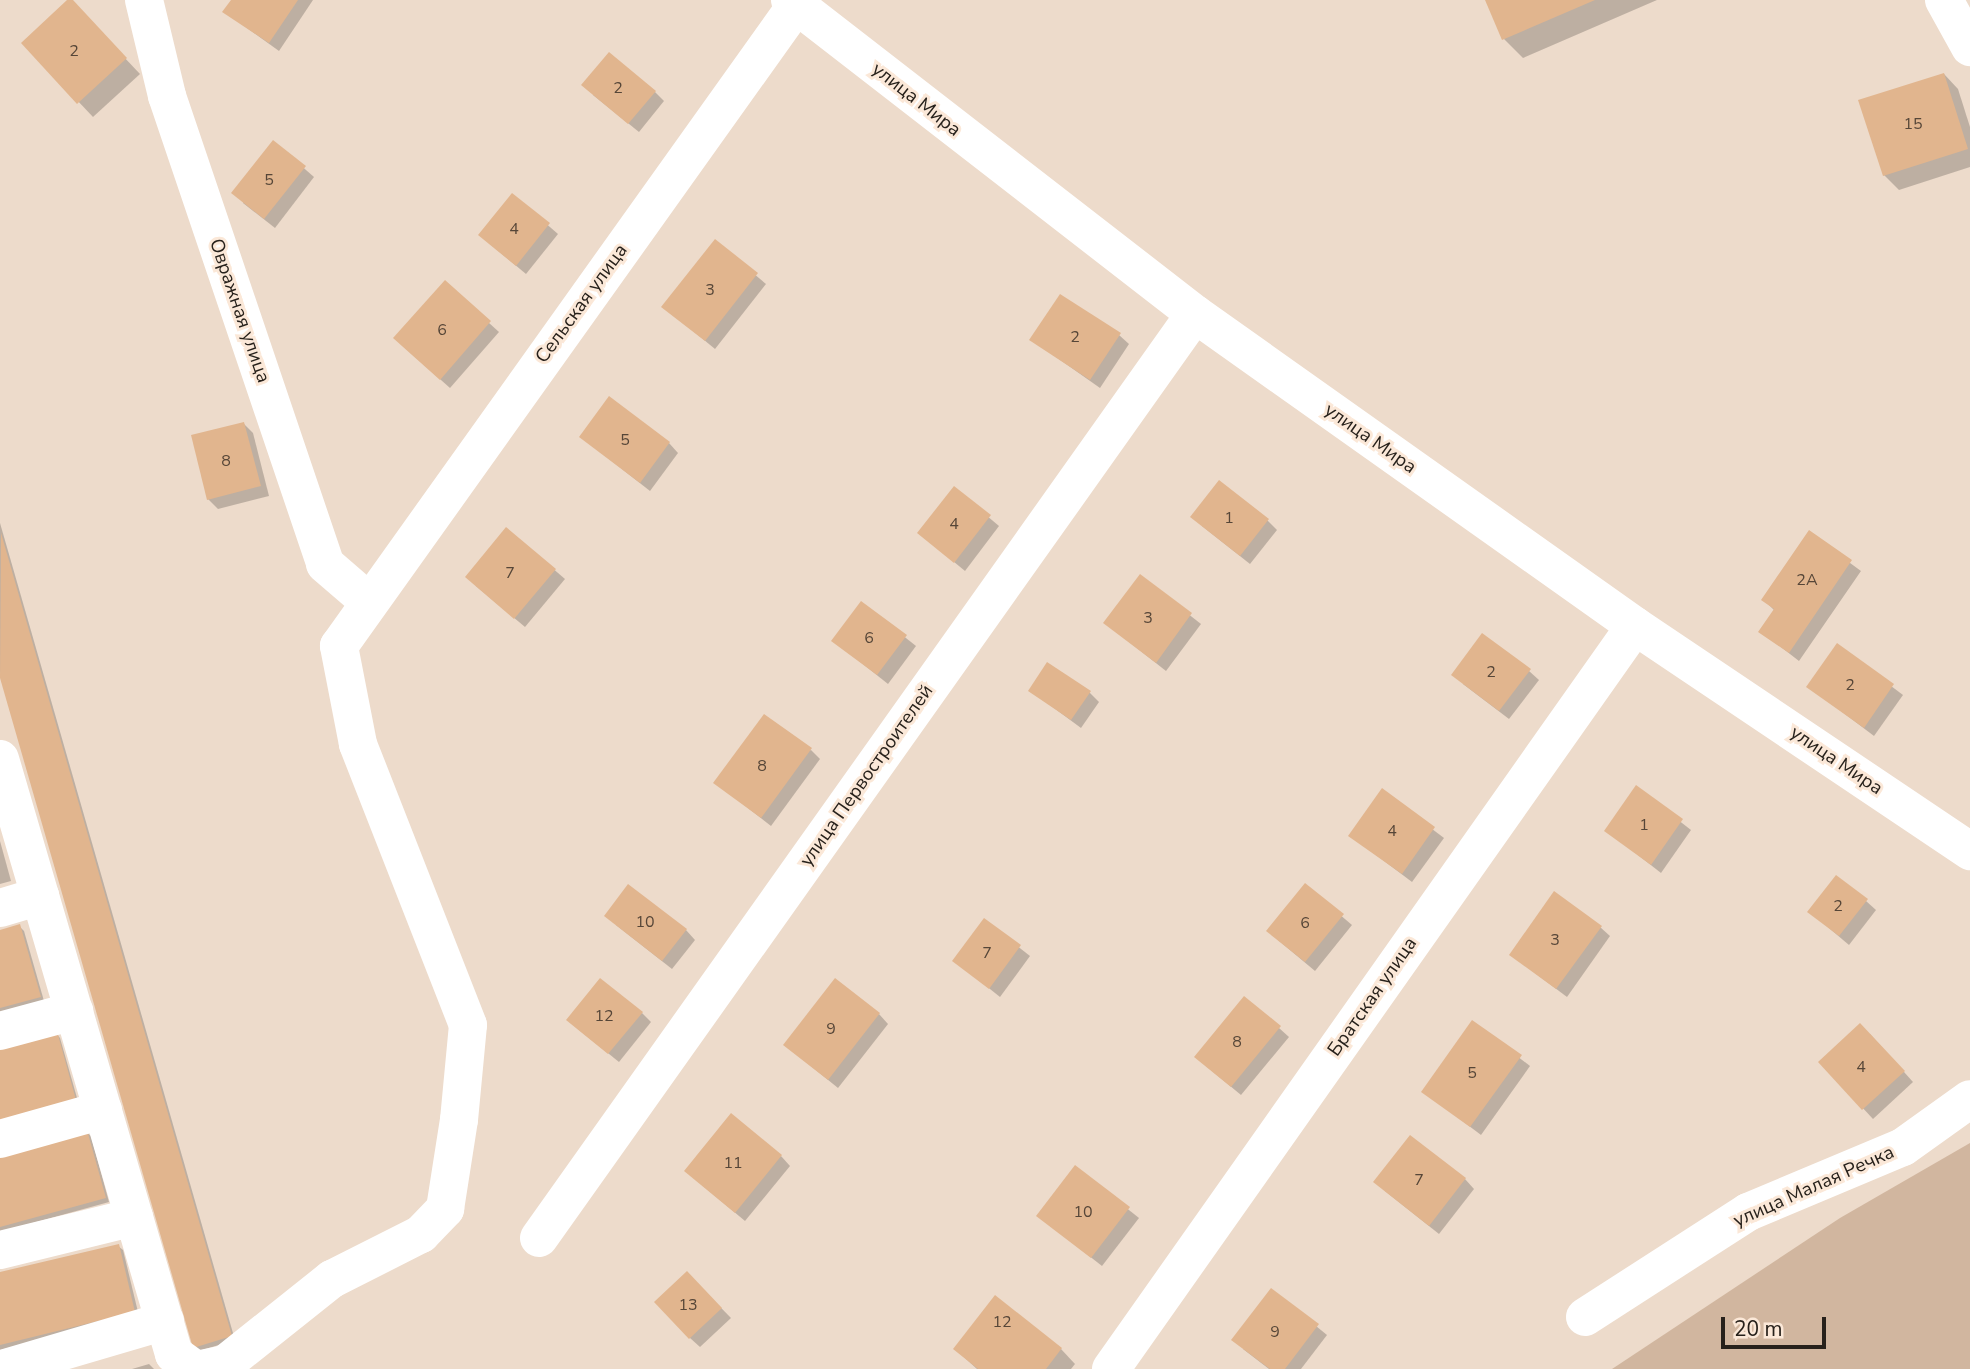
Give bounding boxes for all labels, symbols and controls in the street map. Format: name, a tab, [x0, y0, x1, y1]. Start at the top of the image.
house number: 2	[69, 41, 79, 61]
street label: улица Мира	[867, 58, 965, 142]
house number: 2	[613, 78, 623, 98]
house number: 15	[1903, 114, 1923, 134]
house number: 5	[264, 170, 274, 190]
house number: 4	[509, 219, 519, 239]
street label: Овражная улица	[204, 236, 274, 386]
street label: Сельская улица	[531, 240, 633, 368]
house number: 3	[705, 280, 715, 300]
house number: 6	[437, 320, 447, 340]
house number: 2	[1070, 327, 1080, 347]
street label: улица Мира	[1320, 399, 1420, 479]
house number: 5	[620, 430, 630, 450]
house number: 8	[221, 451, 231, 471]
house number: 1	[1224, 508, 1234, 528]
house number: 4	[949, 514, 959, 534]
house number: 7	[505, 563, 515, 583]
house number: 2А	[1796, 570, 1818, 590]
house number: 3	[1143, 608, 1153, 628]
house number: 6	[864, 628, 874, 648]
house number: 2	[1486, 662, 1496, 682]
house number: 2	[1845, 675, 1855, 695]
street label: улица Первостроителей	[796, 681, 938, 871]
street label: улица Мира	[1785, 722, 1887, 800]
house number: 8	[757, 756, 767, 776]
house number: 1	[1639, 815, 1649, 835]
house number: 4	[1387, 821, 1397, 841]
house number: 2	[1833, 896, 1843, 916]
house number: 10	[635, 912, 655, 932]
house number: 6	[1300, 913, 1310, 933]
house number: 3	[1550, 930, 1560, 950]
street label: Братская улица	[1324, 933, 1422, 1061]
house number: 7	[982, 943, 992, 963]
house number: 12	[594, 1006, 614, 1026]
house number: 9	[826, 1019, 836, 1039]
house number: 8	[1232, 1032, 1242, 1052]
house number: 4	[1856, 1057, 1866, 1077]
house number: 5	[1467, 1063, 1477, 1083]
street label: улица Малая Речка	[1730, 1141, 1898, 1233]
house number: 11	[723, 1153, 743, 1173]
house number: 7	[1414, 1170, 1424, 1190]
house number: 10	[1073, 1202, 1093, 1222]
house number: 13	[678, 1295, 698, 1315]
scale bar	[1725, 1302, 1830, 1346]
house number: 12	[992, 1312, 1012, 1332]
text: 20 m	[1734, 1315, 1783, 1343]
house number: 9	[1270, 1322, 1280, 1342]

